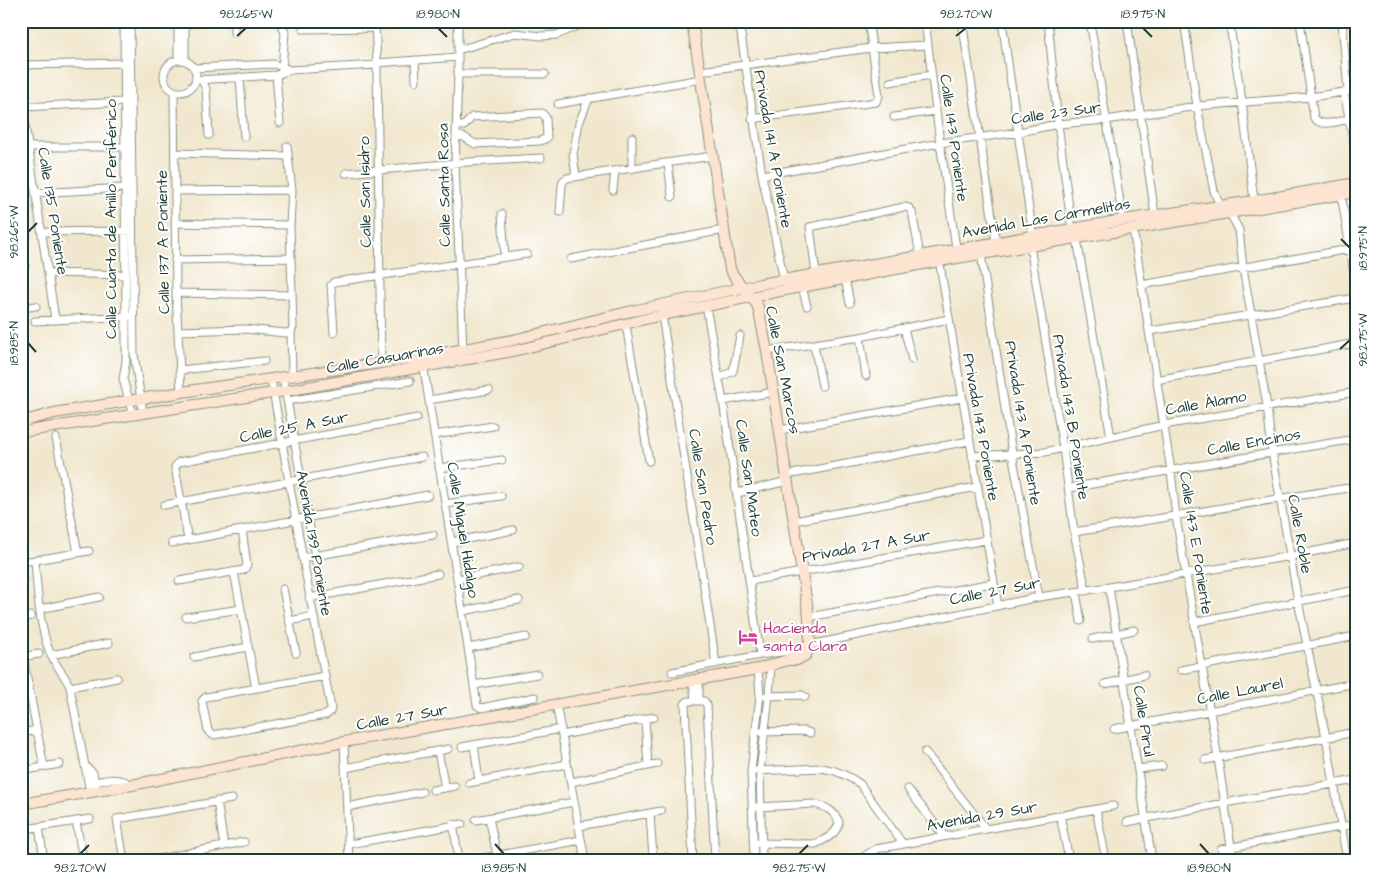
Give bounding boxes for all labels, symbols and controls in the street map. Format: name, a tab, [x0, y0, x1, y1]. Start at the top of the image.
text: 98.265°W	[219, 6, 273, 23]
text: 18.980°N	[416, 6, 460, 23]
text: 98.270°W	[940, 6, 993, 23]
text: 18.975°N	[1121, 6, 1165, 23]
street label: Privada 141 A Poniente	[748, 68, 798, 230]
street label: Calle 143 Poniente	[934, 73, 974, 203]
street label: Calle 23 Sur	[1010, 96, 1103, 130]
street label: Calle Cuarta de Anillo Periférico	[100, 99, 122, 339]
street label: Calle Santa Rosa	[432, 123, 456, 247]
street label: Calle San Isidro	[353, 136, 377, 248]
street label: Calle 135 Poniente	[32, 146, 74, 277]
street label: Calle 137 A Poniente	[151, 169, 175, 314]
street label: Avenida Las Carmelitas	[960, 192, 1132, 244]
text: 98.265°W	[6, 205, 23, 259]
text: 18.975°N	[1355, 226, 1372, 270]
street label: Calle San Marcos	[760, 304, 806, 436]
text: 98.275°W	[1355, 313, 1372, 366]
text: 18.985°N	[6, 320, 23, 365]
street label: Privada 143 B Poniente	[1047, 333, 1095, 502]
street label: Calle Casuarinas	[325, 337, 445, 379]
street label: Privada 143 A Poniente	[999, 339, 1047, 507]
street label: Privada 143 Poniente	[957, 351, 1005, 503]
street label: Calle Álamo	[1164, 385, 1248, 421]
street label: Calle 25 A Sur	[238, 406, 350, 448]
street label: Calle San Mateo	[730, 418, 768, 538]
street label: Calle Encinos	[1206, 423, 1302, 461]
street label: Calle San Pedro	[683, 427, 723, 547]
street label: Calle Miguel Hidalgo	[440, 460, 485, 600]
street label: Avenida 139 Poniente	[290, 468, 338, 618]
street label: Calle 143 E Poniente	[1174, 470, 1218, 616]
street label: Calle Roble	[1282, 493, 1318, 576]
street label: Privada 27 A Sur	[800, 524, 932, 568]
street label: Calle 27 Sur	[948, 571, 1043, 611]
place label: Hacienda santa Clara	[763, 617, 847, 657]
hotel icon: Hacienda santa Clara	[737, 626, 759, 648]
street label: Calle Laurel	[1195, 672, 1285, 710]
street label: Calle Pirul	[1128, 684, 1160, 758]
street label: Calle 27 Sur	[355, 698, 449, 736]
street label: Avenida 29 Sur	[925, 795, 1039, 837]
text: 98.270°W	[54, 860, 107, 877]
text: 18.985°N	[482, 860, 527, 877]
text: 98.275°W	[773, 860, 826, 877]
text: 18.980°N	[1187, 860, 1231, 877]

